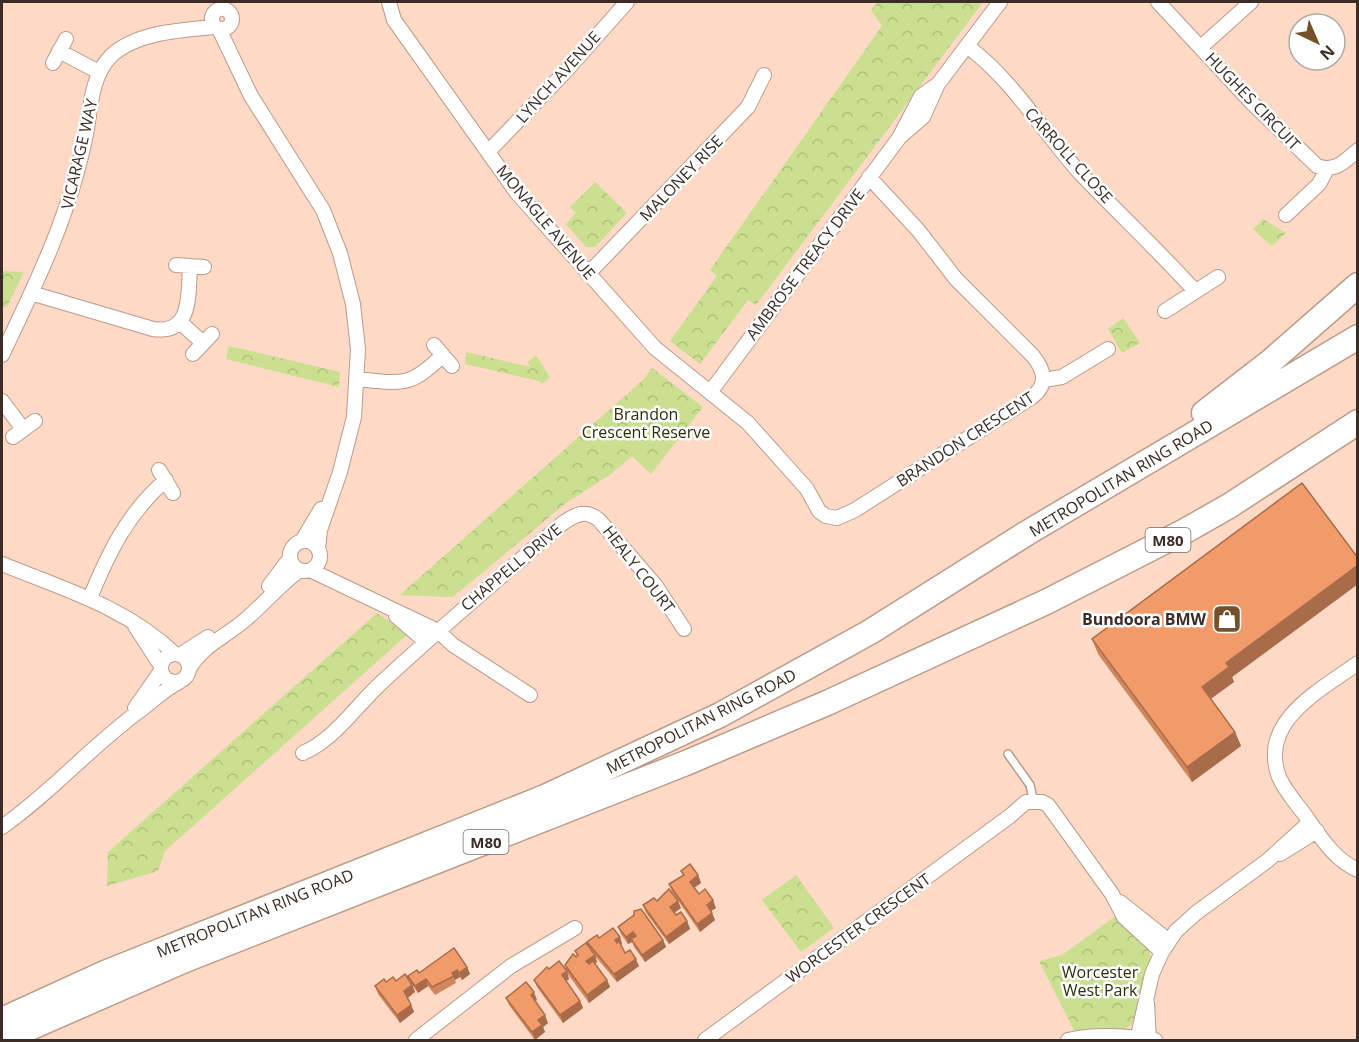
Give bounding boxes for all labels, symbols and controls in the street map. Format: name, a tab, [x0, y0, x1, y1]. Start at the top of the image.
north arrow	[1287, 12, 1347, 72]
street label: LYNCH AVENUE	[511, 26, 605, 128]
text: N	[1315, 40, 1340, 65]
street label: HUGHES CIRCUIT	[1201, 47, 1306, 155]
street label: VICARAGE WAY	[56, 97, 102, 211]
street label: CARROLL CLOSE	[1020, 102, 1118, 208]
street label: MALONEY RISE	[634, 130, 728, 226]
street label: MONAGLE AVENUE	[492, 160, 600, 284]
street label: AMBROSE TREACY DRIVE	[741, 184, 869, 344]
street label: BRANDON CRESCENT	[892, 386, 1038, 492]
park label: Brandon Crescent Reserve	[582, 403, 710, 443]
street label: METROPOLITAN RING ROAD	[1025, 414, 1217, 542]
street label: CHAPPELL DRIVE	[456, 518, 566, 616]
street label: HEALY COURT	[598, 521, 680, 617]
road number: M80	[1146, 528, 1190, 552]
shop icon: Bundoora BMW	[1211, 603, 1243, 635]
place label: Bundoora BMW	[1082, 608, 1207, 630]
street label: METROPOLITAN RING ROAD	[602, 663, 800, 779]
road number: M80	[464, 830, 508, 854]
street label: METROPOLITAN RING ROAD	[153, 863, 357, 963]
street label: WORCESTER CRESCENT	[781, 868, 935, 988]
park label: Worcester West Park	[1062, 961, 1139, 1001]

